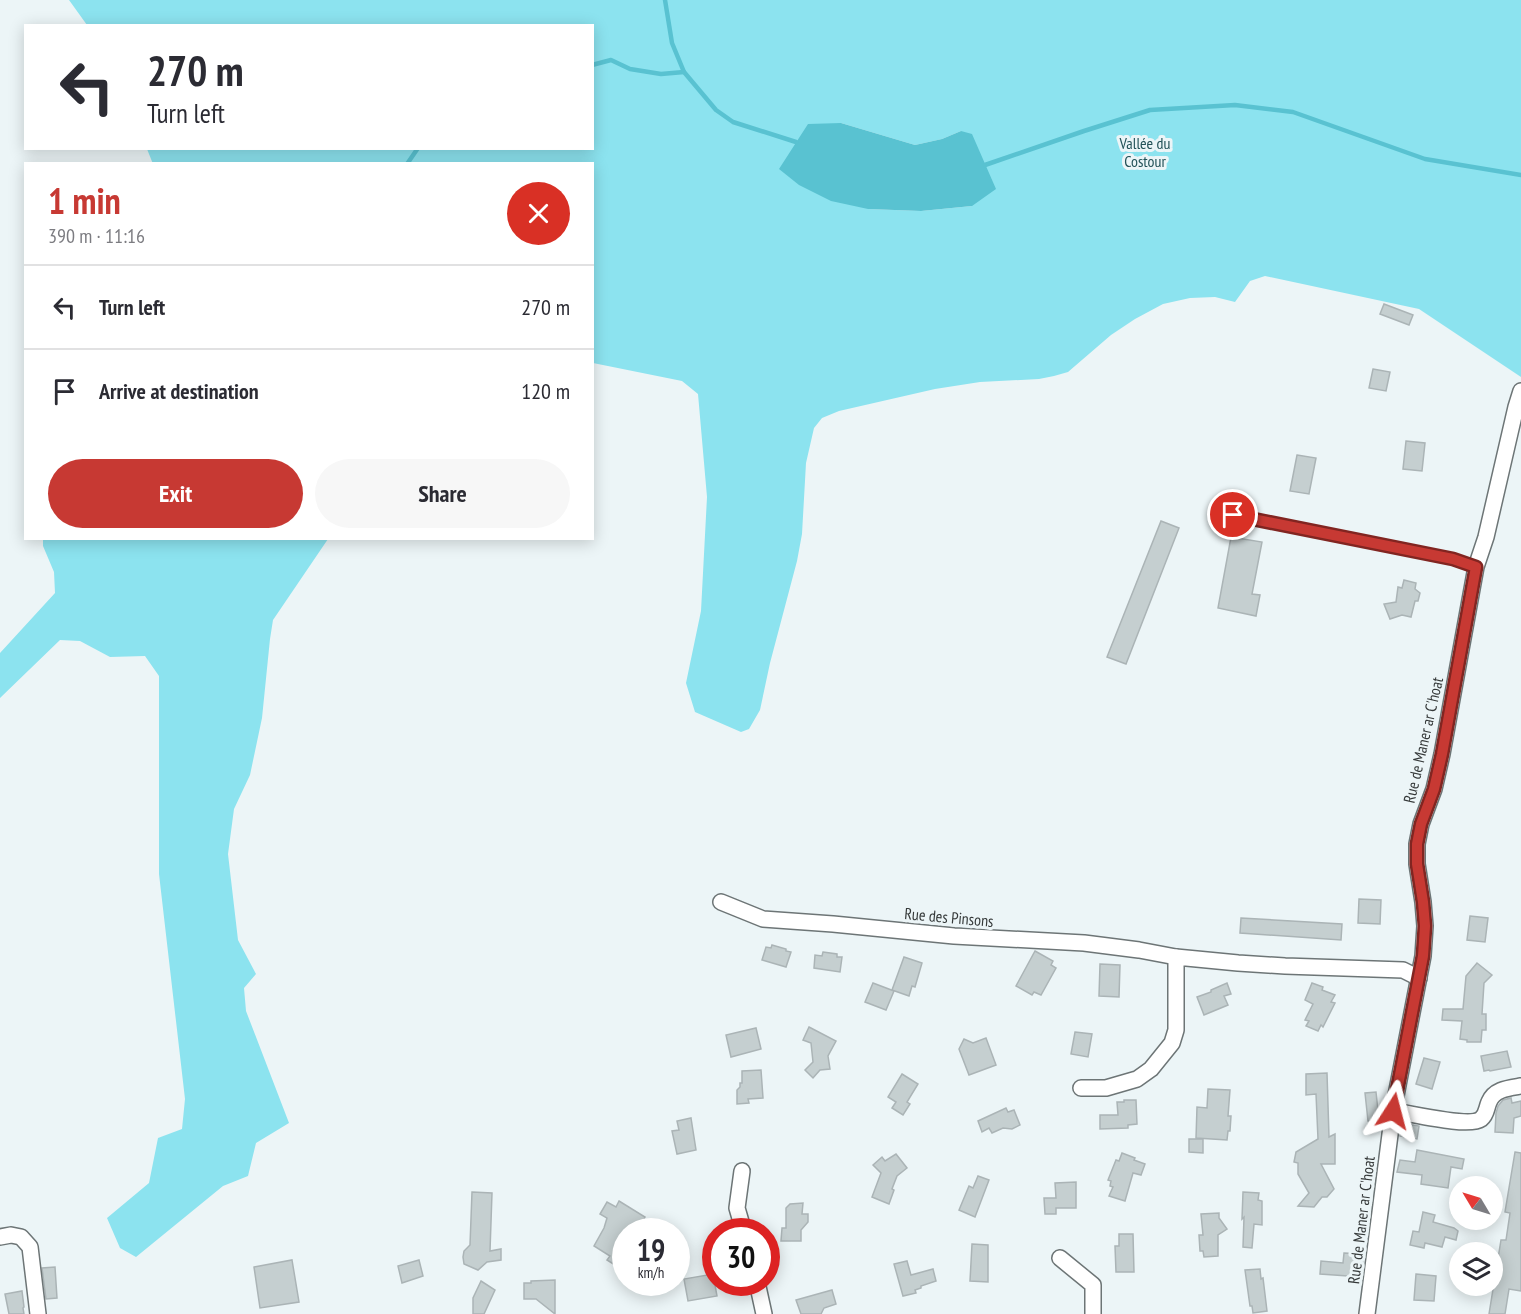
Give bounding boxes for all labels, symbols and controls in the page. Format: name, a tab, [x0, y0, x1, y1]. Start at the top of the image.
text: 270 m	[147, 43, 244, 98]
icon: left	[48, 48, 126, 126]
text: Turn left	[147, 96, 225, 130]
park label: Vallée du Costour	[1119, 133, 1171, 171]
text: 1 min	[48, 177, 121, 224]
button: close	[507, 182, 570, 245]
text: 390 m · 11:16	[48, 223, 145, 249]
icon: left	[48, 291, 81, 324]
text: Turn left	[99, 293, 165, 321]
text: 270 m	[521, 293, 570, 321]
icon: arrive	[48, 375, 81, 408]
text: Arrive at destination	[99, 377, 259, 405]
text: 120 m	[521, 377, 570, 405]
button: Exit	[48, 459, 303, 528]
button: Share	[315, 459, 570, 528]
pin	[1207, 489, 1258, 540]
icon: arrive	[1216, 498, 1249, 531]
street label: Rue de Maner ar C'hoat	[1399, 674, 1447, 805]
street label: Rue des Pinsons	[904, 903, 994, 931]
position arrow	[1361, 1079, 1425, 1143]
street label: Rue de Maner ar C'hoat	[1343, 1154, 1379, 1285]
north arrow	[1449, 1176, 1503, 1230]
map controls	[1449, 1176, 1503, 1296]
speed limit sign: 30	[702, 1218, 780, 1296]
text: 19	[637, 1230, 665, 1269]
button: layers	[1449, 1242, 1503, 1296]
text: km/h	[638, 1263, 664, 1282]

